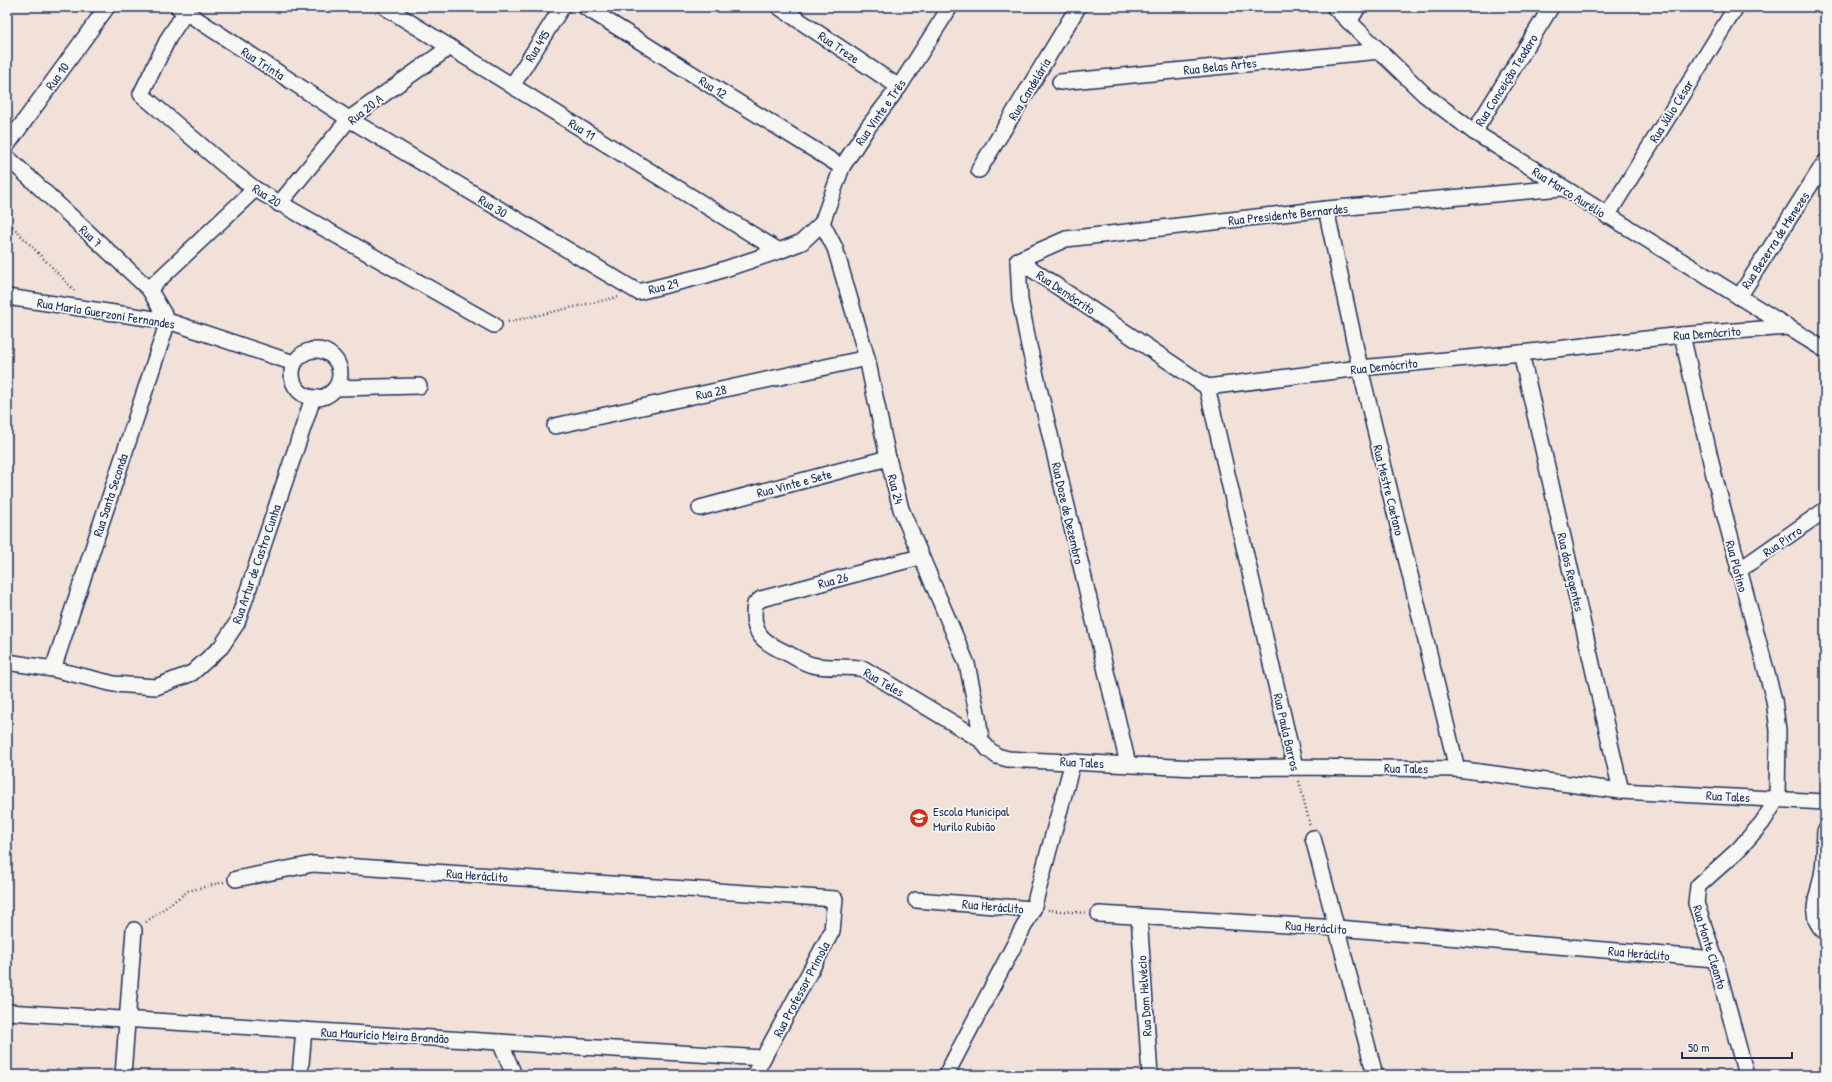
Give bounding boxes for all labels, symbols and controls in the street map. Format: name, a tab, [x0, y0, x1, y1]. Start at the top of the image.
street label: Rua 495	[520, 26, 554, 65]
street label: Rua Treze	[815, 27, 863, 67]
street label: Rua Conceição Teodoro	[1470, 30, 1542, 130]
street label: Rua Trinta	[238, 42, 288, 84]
street label: Rua Belas Artes	[1183, 53, 1257, 79]
street label: Rua Candelária	[1003, 55, 1055, 123]
street label: Rua 10	[41, 59, 73, 93]
street label: Rua 12	[696, 71, 730, 103]
street label: Rua Vinte e Três	[850, 75, 910, 149]
street label: Rua Júlio César	[1645, 76, 1697, 146]
street label: Rua 20 A	[344, 89, 387, 129]
street label: Rua 11	[565, 114, 599, 144]
street label: Rua Marco Aurélio	[1529, 162, 1609, 222]
street label: Rua 20	[249, 179, 285, 211]
street label: Rua Bezerra de Menezes	[1737, 188, 1813, 292]
street label: Rua 30	[475, 190, 511, 222]
street label: Rua Presidente Bernardes	[1227, 199, 1349, 229]
street label: Rua 7	[75, 221, 107, 251]
street label: Rua Demócrito	[1033, 266, 1099, 318]
street label: Rua 29	[646, 274, 680, 298]
street label: Rua Maria Guerzoni Fernandes	[36, 293, 176, 333]
street label: Rua Demócrito	[1673, 322, 1741, 344]
street label: Rua Demócrito	[1350, 354, 1418, 378]
street label: Rua 28	[694, 380, 728, 404]
street label: Rua Mestre Caetano	[1369, 443, 1409, 537]
street label: Rua Santa Seconda	[88, 451, 132, 539]
street label: Rua Doze de Dezembro	[1048, 460, 1088, 566]
street label: Rua Vinte e Sete	[755, 464, 833, 502]
street label: Rua 24	[883, 472, 909, 506]
street label: Rua Artur de Castro Cunha	[227, 502, 285, 626]
street label: Rua Pirro	[1759, 521, 1805, 561]
street label: Rua dos Regentes	[1553, 531, 1589, 613]
street label: Rua Plotino	[1721, 538, 1753, 594]
street label: Rua 26	[816, 567, 850, 593]
street label: Rua Teles	[860, 663, 908, 701]
street label: Rua Paula Barros	[1269, 691, 1305, 773]
street label: Rua Tales	[1060, 752, 1104, 772]
street label: Rua Tales	[1384, 759, 1428, 777]
street label: Rua Tales	[1706, 786, 1750, 806]
place label: Escola Municipal Murilo Rubião	[933, 802, 1010, 835]
school or university icon: Escola Municipal Murilo Rubião	[908, 807, 930, 829]
street label: Rua Heráclito	[446, 864, 508, 886]
street label: Rua Heráclito	[961, 894, 1025, 918]
street label: Rua Monte Cleanto	[1689, 903, 1731, 991]
street label: Rua Heráclito	[1285, 916, 1347, 938]
street label: Rua Professor Primola	[768, 938, 834, 1040]
street label: Rua Heráclito	[1607, 941, 1671, 965]
street label: Rua Dom Helvécio	[1132, 955, 1156, 1037]
street label: Rua Maurício Meira Brandão	[321, 1023, 449, 1047]
scale bar	[1682, 1034, 1792, 1060]
text: 50 m	[1688, 1039, 1709, 1056]

